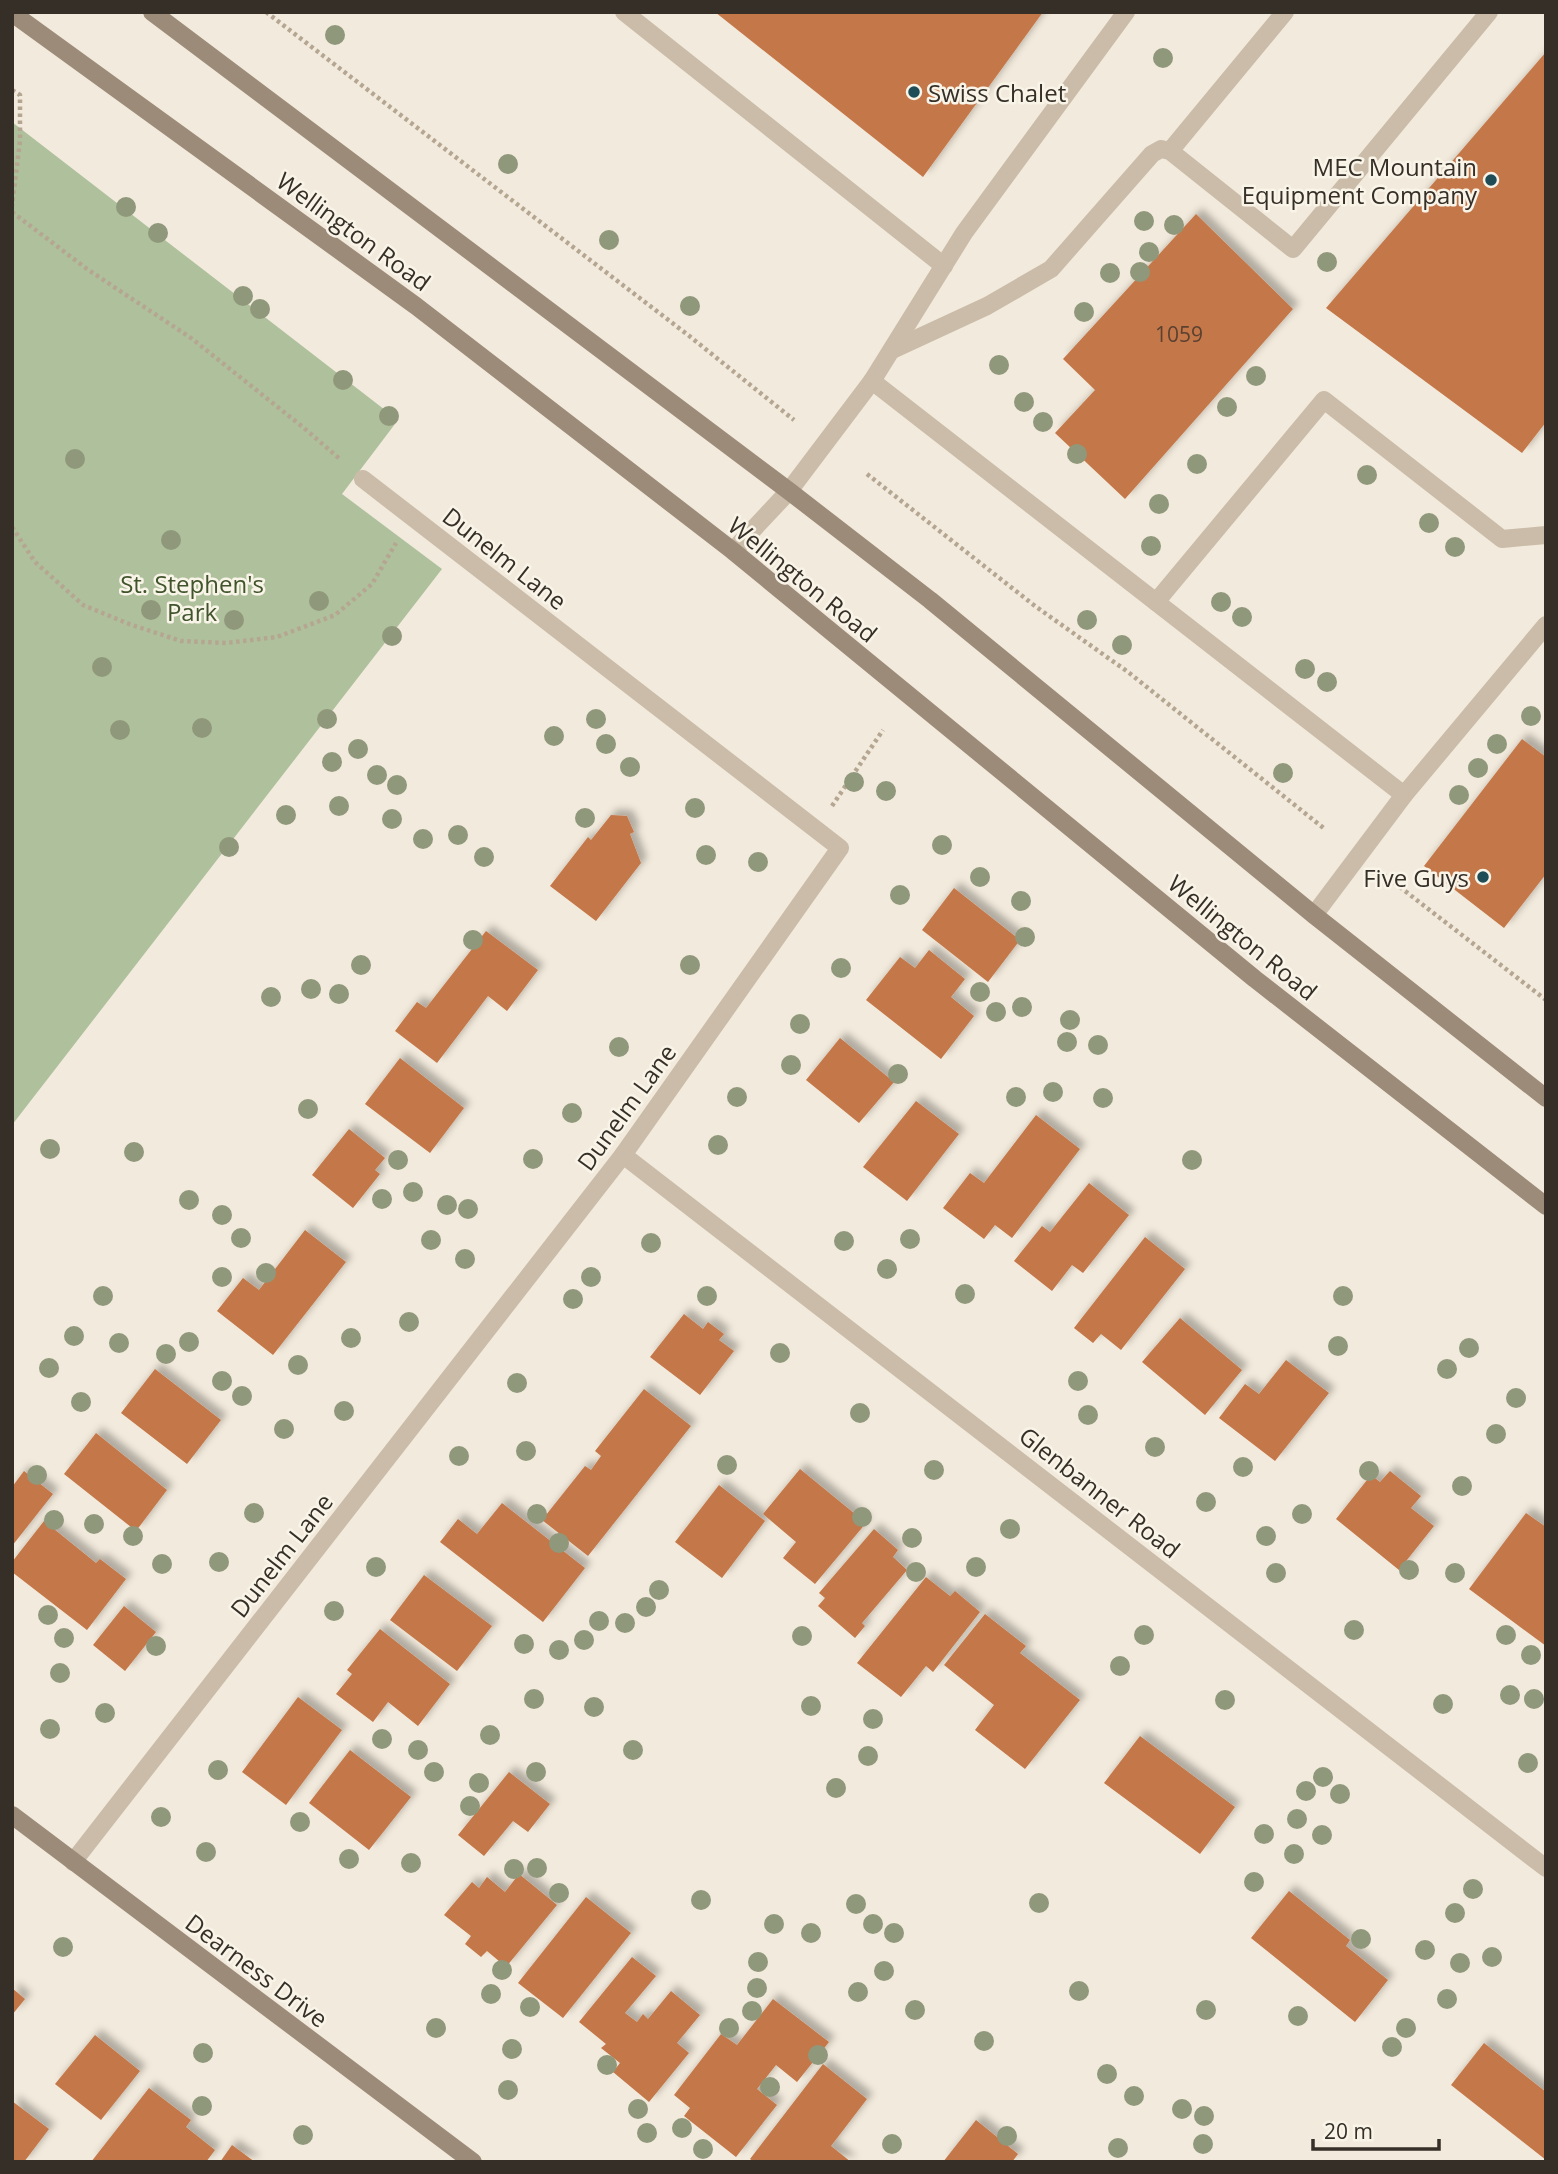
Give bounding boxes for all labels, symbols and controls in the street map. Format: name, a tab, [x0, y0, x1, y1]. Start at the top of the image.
place label: Swiss Chalet	[928, 76, 1066, 109]
marker: Swiss Chalet	[906, 84, 922, 100]
place label: MEC Mountain Equipment Company	[1242, 150, 1478, 211]
street label: Wellington Road	[270, 164, 438, 298]
marker: MEC Mountain Equipment Company	[1483, 172, 1499, 188]
house number: 1059	[1155, 320, 1203, 348]
street label: Dunelm Lane	[436, 499, 574, 617]
street label: Wellington Road	[722, 509, 884, 649]
park label: St. Stephen's Park	[120, 567, 264, 628]
place label: Five Guys	[1363, 861, 1469, 894]
street label: Wellington Road	[1162, 867, 1324, 1007]
marker: Five Guys	[1475, 869, 1491, 885]
street label: Dunelm Lane	[569, 1037, 683, 1177]
street label: Glenbanner Road	[1013, 1419, 1187, 1565]
street label: Dunelm Lane	[222, 1486, 340, 1624]
street label: Dearness Drive	[179, 1906, 335, 2034]
scale bar	[1313, 2108, 1439, 2152]
text: 20 m	[1324, 2117, 1373, 2145]

